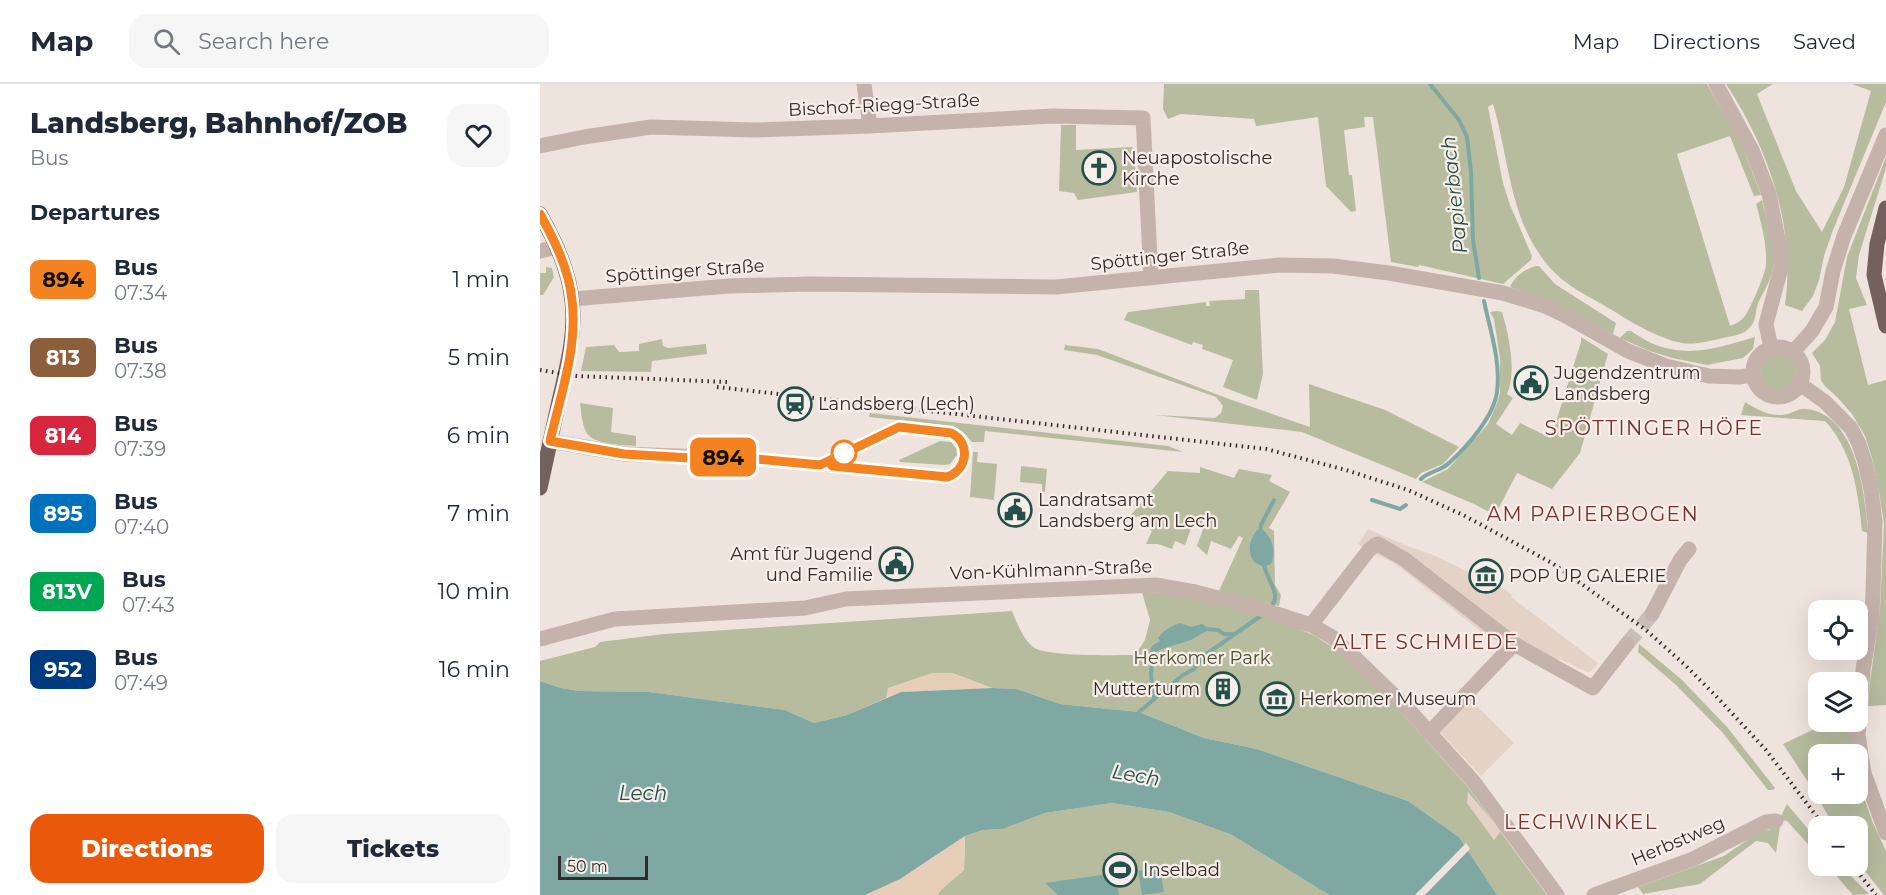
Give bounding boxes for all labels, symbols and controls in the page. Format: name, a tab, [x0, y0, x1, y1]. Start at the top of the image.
search box	[129, 14, 549, 68]
text: Map	[30, 24, 93, 58]
icon: search	[150, 25, 183, 58]
text: Search here	[198, 28, 329, 55]
text: Map	[1573, 29, 1619, 54]
text: Directions	[1652, 29, 1760, 54]
text: Saved	[1793, 29, 1856, 54]
street label: Bischof-Riegg-Straße	[788, 89, 980, 121]
button: heart	[447, 104, 510, 167]
text: Landsberg, Bahnhof/ZOB	[30, 106, 408, 140]
water label: Papierbach	[1436, 135, 1472, 255]
text: Bus	[30, 146, 68, 170]
place label: Neuapostolische Kirche	[1122, 147, 1272, 190]
church icon: Neuapostolische Kirche	[1081, 150, 1117, 186]
text: Departures	[30, 199, 160, 226]
street label: Spöttinger Straße	[1090, 237, 1251, 275]
text: Bus	[114, 254, 158, 281]
street label: Spöttinger Straße	[605, 254, 765, 288]
text: 1 min	[452, 266, 510, 293]
text: 894	[42, 267, 84, 292]
text: 07:34	[114, 281, 167, 305]
text: Bus	[114, 332, 158, 359]
text: 5 min	[448, 344, 510, 371]
text: 813	[46, 345, 80, 370]
text: 07:38	[114, 359, 167, 383]
place label: Jugendzentrum Landsberg	[1553, 362, 1701, 405]
public building icon: Jugendzentrum Landsberg	[1513, 365, 1549, 401]
station icon: Landsberg (Lech)	[777, 386, 813, 422]
place label: Landsberg (Lech)	[818, 393, 975, 415]
text: Bus	[114, 410, 158, 437]
district label: SPÖTTINGER HÖFE	[1545, 416, 1763, 440]
text: 6 min	[447, 422, 510, 449]
text: 814	[45, 423, 81, 448]
text: 07:39	[114, 437, 166, 461]
line badge: 894	[688, 438, 758, 476]
unlabelled marker	[831, 440, 857, 466]
text: 894	[702, 445, 744, 470]
text: Bus	[114, 488, 158, 515]
place label: Landratsamt Landsberg am Lech	[1038, 489, 1217, 532]
public building icon: Landratsamt Landsberg am Lech	[997, 492, 1033, 528]
text: 7 min	[447, 500, 510, 527]
text: 895	[43, 501, 83, 526]
district label: AM PAPIERBOGEN	[1487, 502, 1699, 526]
text: 07:40	[114, 515, 169, 539]
place label: Amt für Jugend und Familie	[730, 543, 873, 586]
public building icon: Amt für Jugend und Familie	[878, 546, 914, 582]
street label: Von-Kühlmann-Straße	[949, 555, 1153, 585]
museum icon: POP UP GALERIE	[1468, 558, 1504, 594]
place label: POP UP GALERIE	[1509, 565, 1667, 587]
text: Bus	[122, 566, 166, 593]
text: 10 min	[438, 578, 510, 605]
text: 813V	[42, 579, 92, 604]
text: 07:43	[122, 593, 175, 617]
map controls	[1808, 600, 1868, 876]
button: locate	[1808, 600, 1868, 660]
district label: ALTE SCHMIEDE	[1333, 630, 1519, 654]
text: Bus	[114, 644, 158, 671]
park label: Herkomer Park	[1133, 647, 1271, 669]
text: 16 min	[439, 656, 510, 683]
text: 952	[44, 657, 82, 682]
text: 07:49	[114, 671, 168, 695]
building icon: Mutterturm	[1205, 671, 1241, 707]
button: layers	[1808, 672, 1868, 732]
place label: Mutterturm	[1093, 678, 1200, 700]
museum icon: Herkomer Museum	[1259, 681, 1295, 717]
place label: Herkomer Museum	[1300, 688, 1476, 710]
button: +	[1808, 744, 1868, 804]
water label: Lech	[1110, 759, 1162, 791]
water label: Lech	[619, 781, 667, 805]
district label: LECHWINKEL	[1504, 810, 1658, 834]
street label: Herbstweg	[1628, 811, 1728, 871]
button: Directions	[30, 814, 264, 883]
button: Tickets	[276, 814, 510, 883]
button: −	[1808, 816, 1868, 876]
sports icon: Inselbad	[1102, 852, 1138, 888]
scale bar	[558, 853, 648, 880]
text: 50 m	[567, 857, 608, 876]
place label: Inselbad	[1143, 859, 1220, 881]

